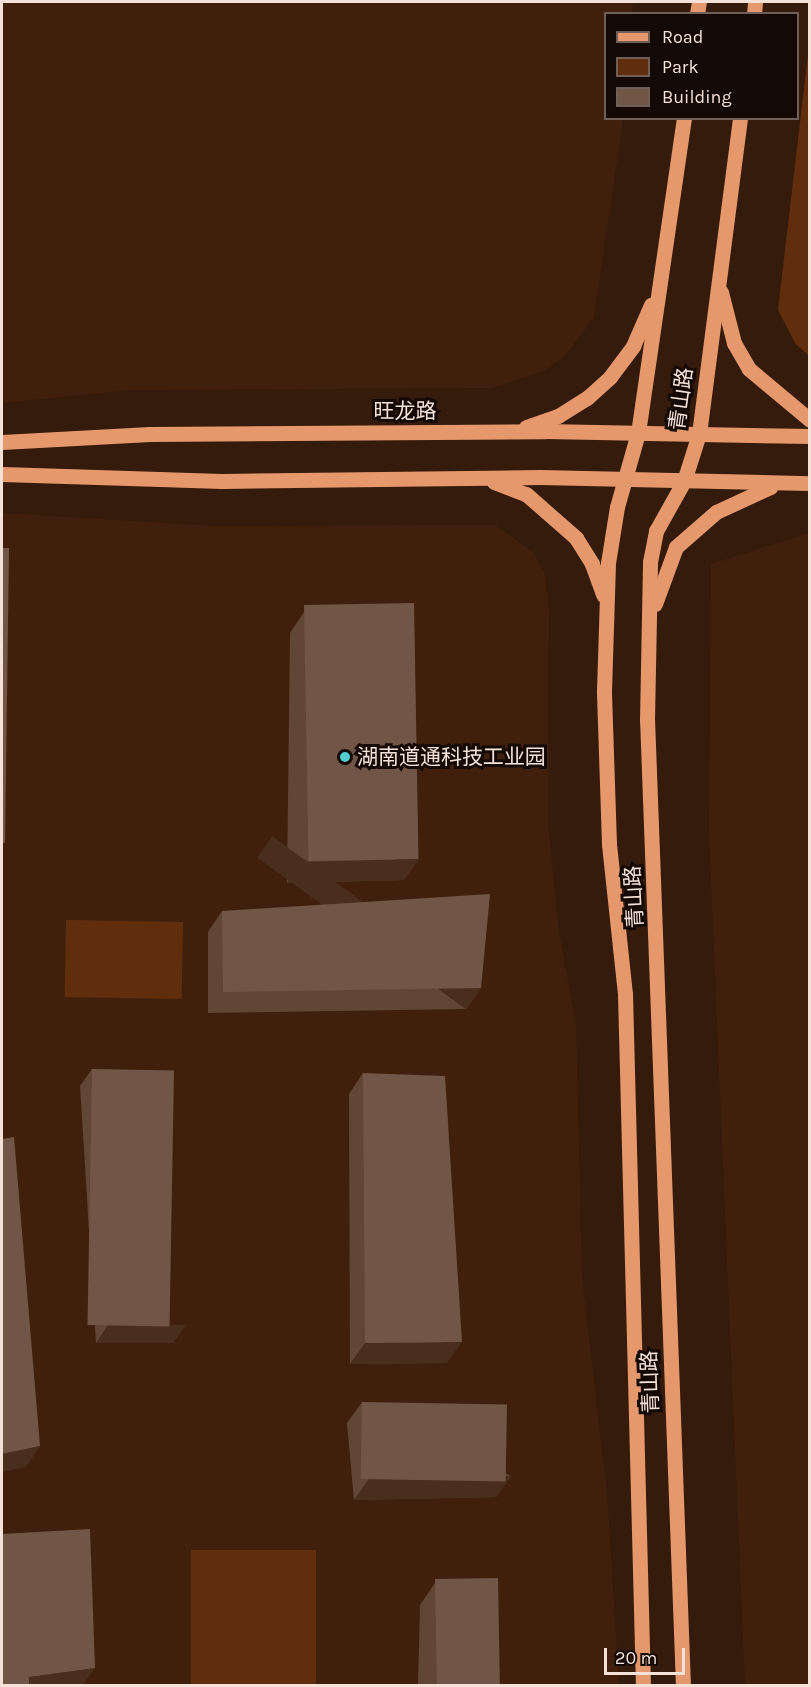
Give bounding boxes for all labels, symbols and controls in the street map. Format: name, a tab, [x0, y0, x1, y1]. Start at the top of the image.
legend	[604, 12, 799, 120]
text: Road	[662, 26, 703, 48]
text: Park	[662, 56, 699, 78]
text: Building	[662, 86, 732, 108]
street label: 青山路	[664, 366, 698, 432]
street label: 旺龙路	[374, 398, 436, 424]
place label: 湖南道通科技工业园	[357, 744, 546, 770]
marker: 湖南道通科技工业园	[338, 750, 352, 764]
street label: 青山路	[620, 865, 648, 929]
street label: 青山路	[636, 1350, 664, 1414]
scale bar	[607, 1636, 688, 1674]
text: 20 m	[615, 1647, 657, 1669]

